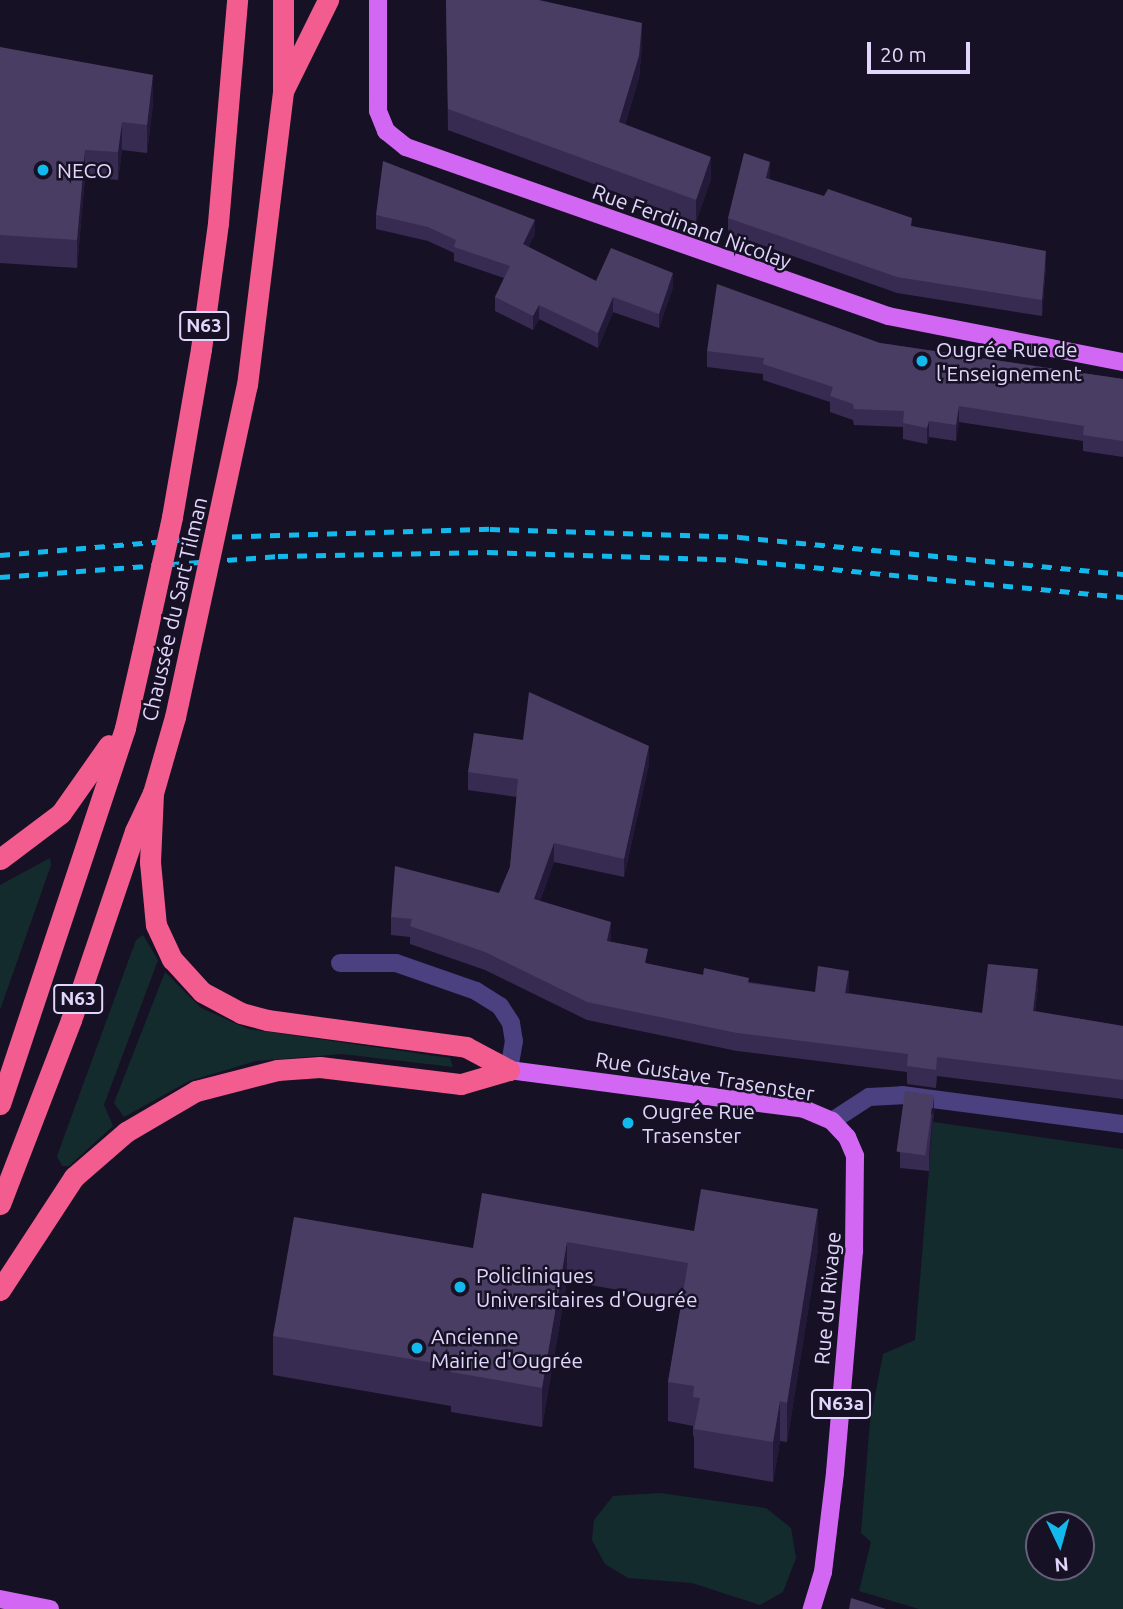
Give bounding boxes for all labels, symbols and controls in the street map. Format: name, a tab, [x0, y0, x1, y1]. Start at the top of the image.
scale bar	[871, 28, 974, 72]
text: 20 m	[880, 42, 927, 66]
place label: NECO	[57, 157, 112, 183]
marker: NECO	[35, 162, 51, 178]
street label: Rue Ferdinand Nicolay	[589, 178, 795, 274]
road number: N63	[178, 310, 230, 342]
place label: Ougrée Rue de l'Enseignement	[936, 336, 1082, 386]
marker: Ougrée Rue de l'Enseignement	[914, 353, 930, 369]
street label: Chaussée du Sart Tilman	[136, 494, 212, 724]
road number: N63	[52, 984, 104, 1015]
street label: Rue Gustave Trasenster	[594, 1046, 816, 1106]
place label: Ougrée Rue Trasenster	[642, 1098, 755, 1148]
marker: Ougrée Rue Trasenster	[620, 1115, 636, 1131]
street label: Rue du Rivage	[809, 1230, 845, 1366]
place label: Policliniques Universitaires d'Ougrée	[476, 1262, 698, 1312]
marker: Policliniques Universitaires d'Ougrée	[450, 1277, 470, 1297]
place label: Ancienne Mairie d'Ougrée	[431, 1323, 583, 1373]
marker: Ancienne Mairie d'Ougrée	[409, 1340, 425, 1356]
road number: N63a	[810, 1388, 872, 1420]
north arrow	[1025, 1511, 1095, 1581]
text: N	[1054, 1553, 1070, 1577]

